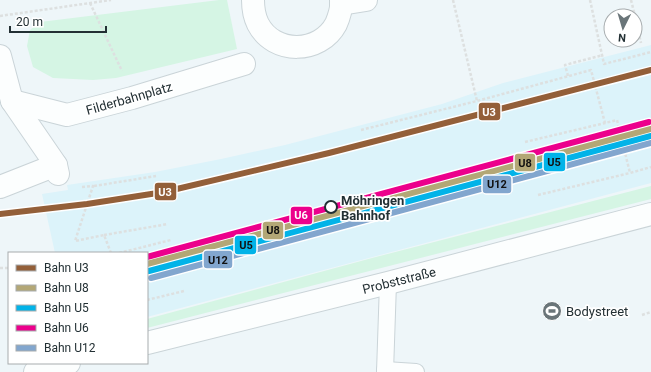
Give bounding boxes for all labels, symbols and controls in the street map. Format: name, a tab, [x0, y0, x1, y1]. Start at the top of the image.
scale bar	[10, 8, 106, 34]
north arrow	[603, 8, 643, 48]
text: 20 m	[16, 15, 43, 29]
text: N	[618, 31, 627, 44]
street label: Filderbahnplatz	[84, 79, 175, 118]
line badge: U3	[478, 102, 501, 121]
text: U3	[482, 106, 496, 119]
line badge: U5	[543, 152, 566, 172]
line badge: U8	[514, 153, 536, 172]
text: U5	[547, 156, 561, 169]
text: U8	[518, 157, 532, 170]
line badge: U12	[482, 175, 512, 194]
text: U12	[487, 178, 507, 191]
line badge: U3	[154, 182, 177, 201]
text: U3	[158, 186, 172, 199]
place label: Möhringen Bahnhof	[341, 193, 404, 223]
marker: Möhringen Bahnhof	[324, 200, 338, 214]
line badge: U6	[290, 206, 313, 225]
text: U6	[294, 209, 308, 222]
line badge: U8	[262, 221, 284, 240]
text: U8	[266, 224, 280, 237]
line badge: U5	[234, 235, 257, 255]
text: U5	[239, 239, 253, 252]
line badge: U12	[203, 250, 233, 269]
legend	[8, 252, 148, 364]
text: U12	[208, 254, 228, 267]
text: Bahn U3	[44, 261, 89, 275]
street label: Probststraße	[361, 264, 437, 297]
text: Bahn U8	[44, 281, 89, 295]
sports icon: Bodystreet	[541, 300, 563, 322]
text: Bahn U5	[44, 301, 89, 315]
place label: Bodystreet	[566, 304, 628, 319]
text: Bahn U6	[44, 321, 89, 335]
text: Bahn U12	[44, 341, 96, 355]

